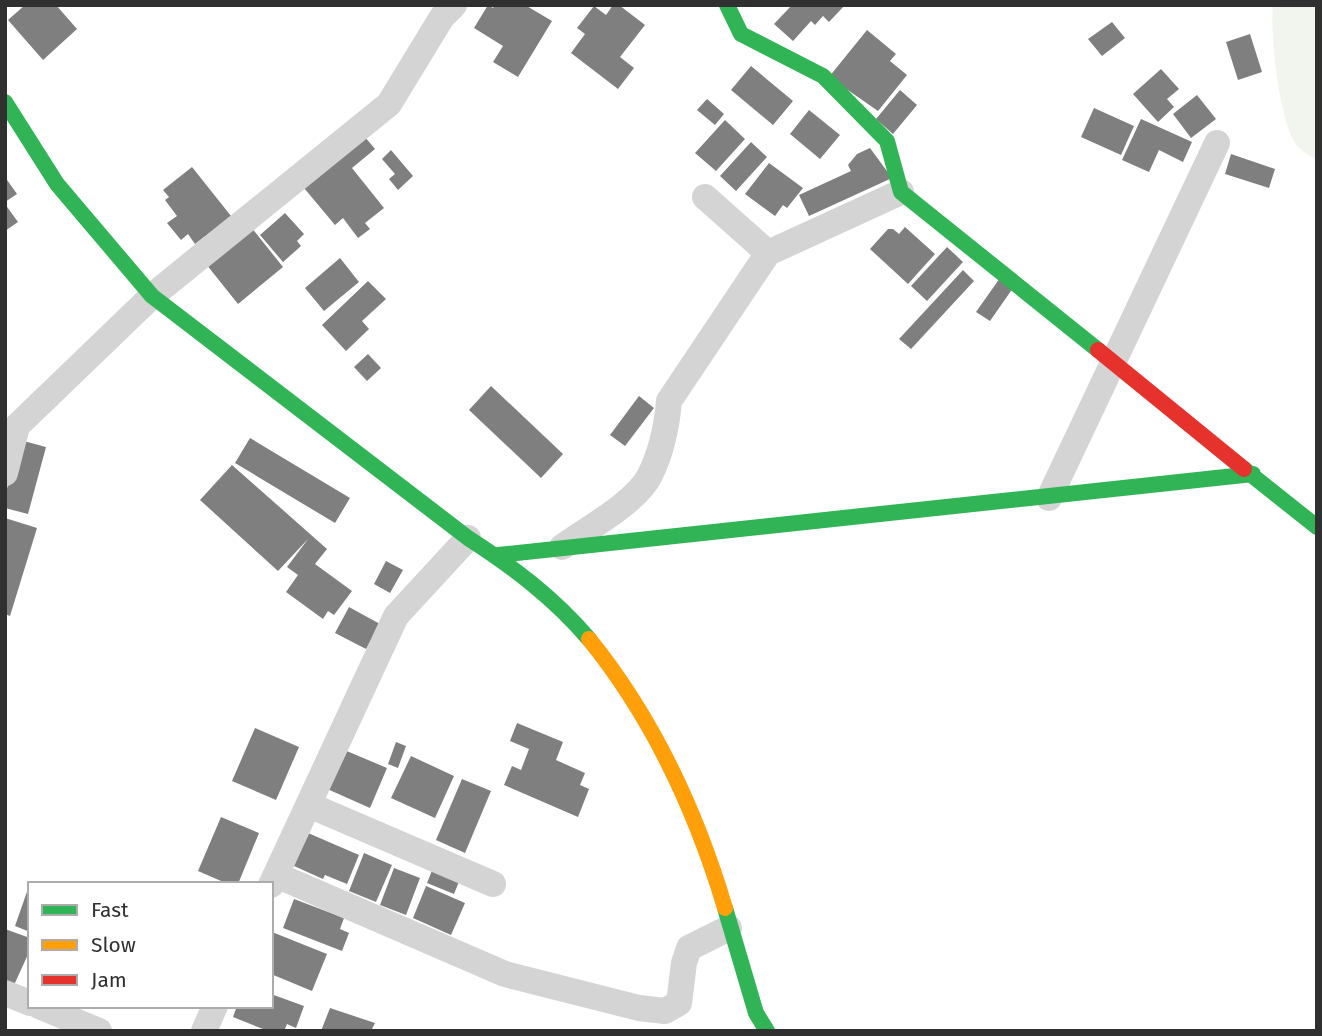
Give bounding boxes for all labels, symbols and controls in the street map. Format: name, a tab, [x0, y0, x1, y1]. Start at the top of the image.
legend	[28, 882, 273, 1008]
text: Fast	[91, 897, 129, 923]
text: Slow	[91, 932, 136, 958]
text: Jam	[91, 967, 127, 993]

